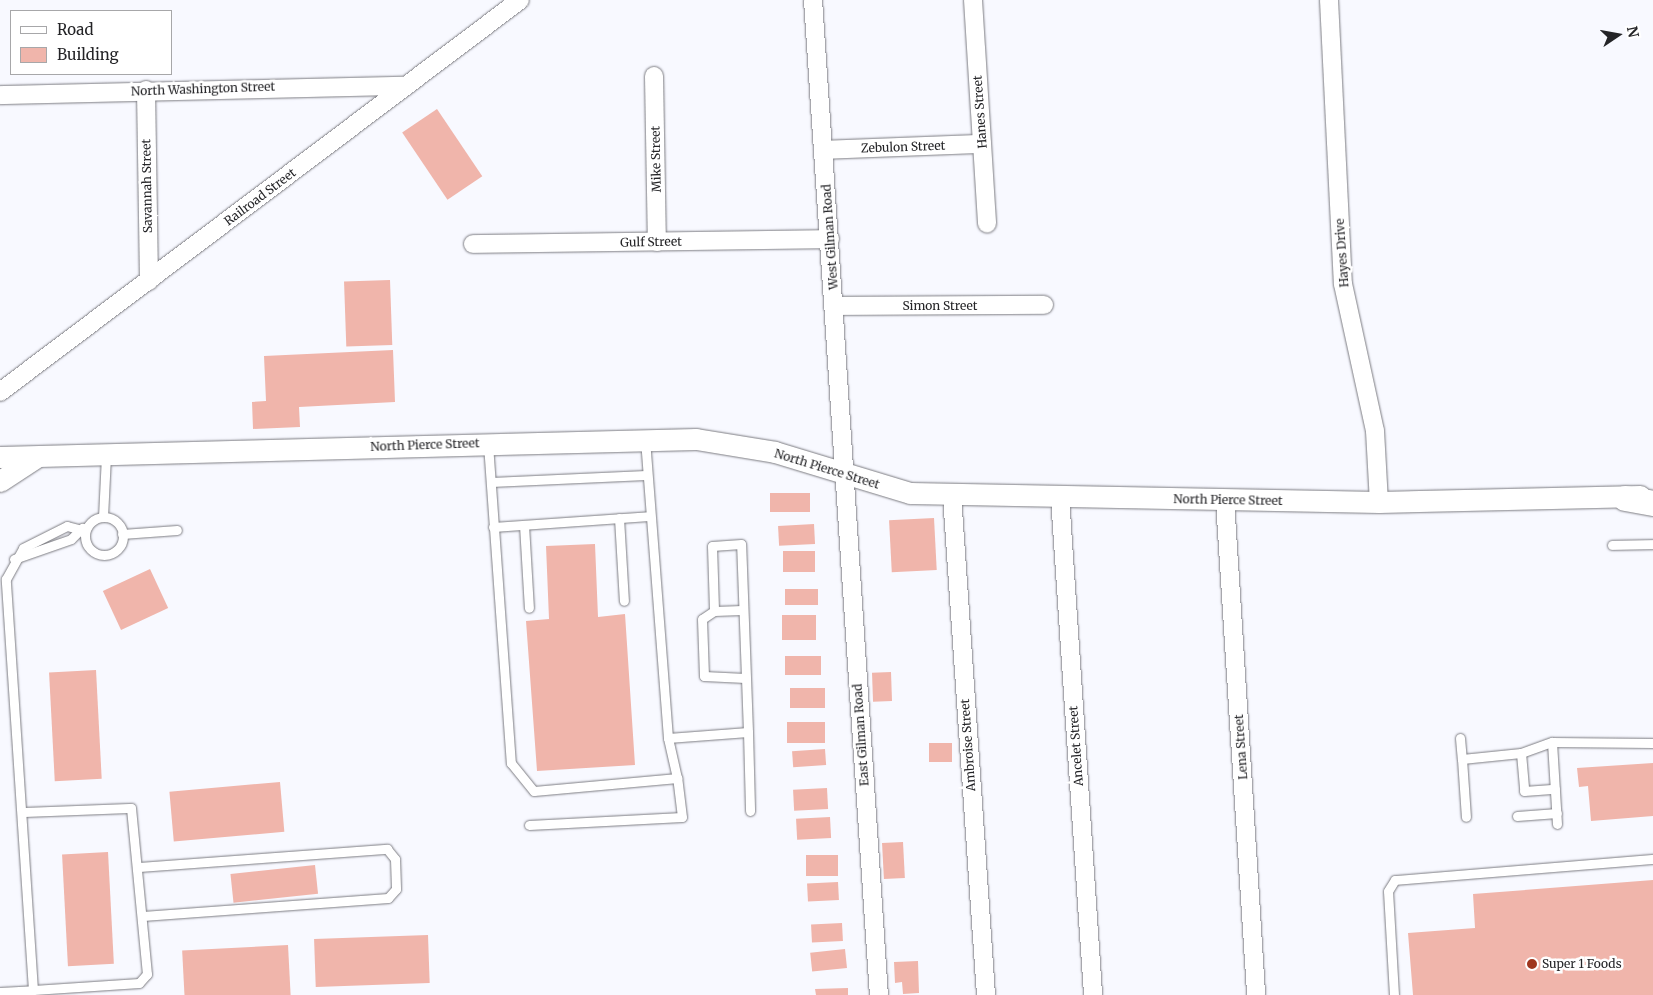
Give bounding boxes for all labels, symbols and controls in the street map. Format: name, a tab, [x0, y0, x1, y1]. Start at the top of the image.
legend	[10, 10, 172, 75]
north arrow	[1593, 10, 1643, 60]
text: Road	[57, 20, 93, 39]
text: N	[1623, 25, 1643, 39]
text: Building	[57, 45, 119, 64]
street label: Hanes Street	[970, 75, 990, 149]
street label: North Washington Street	[131, 79, 275, 99]
street label: Mike Street	[648, 126, 664, 192]
street label: Zebulon Street	[861, 138, 945, 156]
street label: Savannah Street	[139, 139, 155, 233]
street label: Railroad Street	[221, 165, 299, 229]
street label: West Gilman Road	[819, 184, 841, 290]
street label: Hayes Drive	[1332, 218, 1352, 288]
street label: Gulf Street	[620, 234, 682, 250]
street label: Simon Street	[903, 299, 977, 313]
street label: North Pierce Street	[370, 436, 480, 454]
street label: North Pierce Street	[773, 446, 881, 492]
street label: North Pierce Street	[1173, 492, 1283, 508]
street label: East Gilman Road	[850, 683, 872, 787]
street label: Ambroise Street	[958, 698, 978, 792]
street label: Ancelet Street	[1066, 705, 1086, 787]
street label: Lena Street	[1232, 714, 1250, 780]
place label: Super 1 Foods	[1542, 957, 1622, 971]
marker: Super 1 Foods	[1526, 958, 1538, 970]

